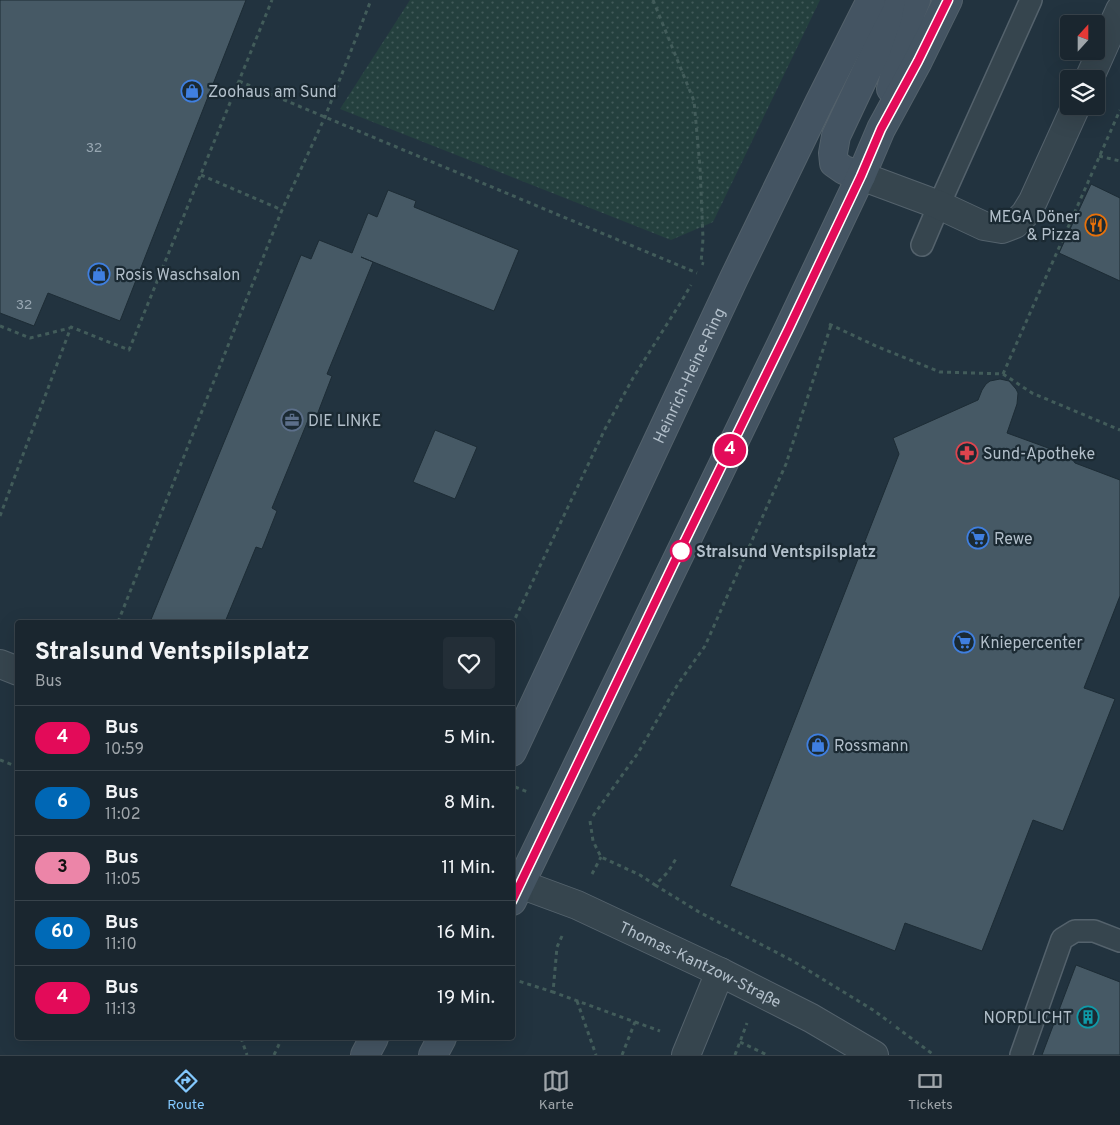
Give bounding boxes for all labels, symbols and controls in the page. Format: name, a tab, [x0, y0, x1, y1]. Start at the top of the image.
north arrow	[1060, 15, 1105, 60]
map controls	[1060, 15, 1105, 115]
button: layers	[1060, 70, 1105, 115]
shop icon: Zoohaus am Sund	[180, 79, 204, 103]
place label: Zoohaus am Sund	[208, 83, 337, 103]
house number: 32	[86, 140, 102, 157]
place label: MEGA Döner & Pizza	[989, 208, 1080, 246]
restaurant icon: MEGA Döner & Pizza	[1084, 213, 1108, 237]
shop icon: Rosis Waschsalon	[87, 262, 111, 286]
place label: Rosis Waschsalon	[115, 266, 240, 286]
house number: 32	[16, 297, 32, 314]
street label: Heinrich-Heine-Ring	[650, 305, 731, 447]
office icon: DIE LINKE	[280, 408, 304, 432]
place label: DIE LINKE	[308, 412, 381, 432]
line badge: 4	[714, 434, 746, 466]
text: 4	[724, 438, 736, 461]
pharmacy icon: Sund-Apotheke	[955, 441, 979, 465]
place label: Sund-Apotheke	[983, 445, 1095, 465]
supermarket icon: Rewe	[966, 526, 990, 550]
place label: Rewe	[994, 530, 1033, 550]
marker: Stralsund Ventspilsplatz	[670, 540, 692, 562]
place label: Stralsund Ventspilsplatz	[696, 543, 876, 563]
supermarket icon: Kniepercenter	[952, 630, 976, 654]
place label: Kniepercenter	[980, 634, 1083, 654]
button: heart	[443, 637, 495, 689]
text: Stralsund Ventspilsplatz	[35, 638, 309, 668]
text: Bus	[35, 672, 62, 692]
text: Bus	[105, 716, 139, 740]
text: 4	[57, 726, 68, 749]
text: 5 Min.	[444, 726, 495, 750]
shop icon: Rossmann	[806, 733, 830, 757]
place label: Rossmann	[834, 737, 909, 757]
text: 10:59	[105, 740, 144, 760]
text: Bus	[105, 781, 139, 805]
text: 6	[57, 791, 68, 814]
text: 8 Min.	[444, 791, 495, 815]
text: 11:02	[105, 805, 141, 825]
text: Bus	[105, 846, 139, 870]
text: 3	[57, 856, 68, 879]
text: 11 Min.	[441, 856, 495, 880]
text: 11:05	[105, 870, 141, 890]
text: Bus	[105, 911, 139, 935]
street label: Thomas-Kantzow-Straße	[615, 918, 784, 1013]
text: 60	[51, 921, 74, 944]
text: 16 Min.	[437, 921, 495, 945]
text: 11:10	[105, 935, 137, 955]
text: Bus	[105, 976, 139, 1000]
text: 4	[57, 986, 68, 1009]
text: 19 Min.	[437, 986, 495, 1010]
text: 11:13	[105, 1000, 136, 1020]
building icon: NORDLICHT	[1076, 1005, 1100, 1029]
place label: NORDLICHT	[984, 1009, 1072, 1029]
tab: Route	[167, 1067, 204, 1114]
tab: Karte	[539, 1067, 574, 1114]
tab: Tickets	[908, 1067, 953, 1114]

